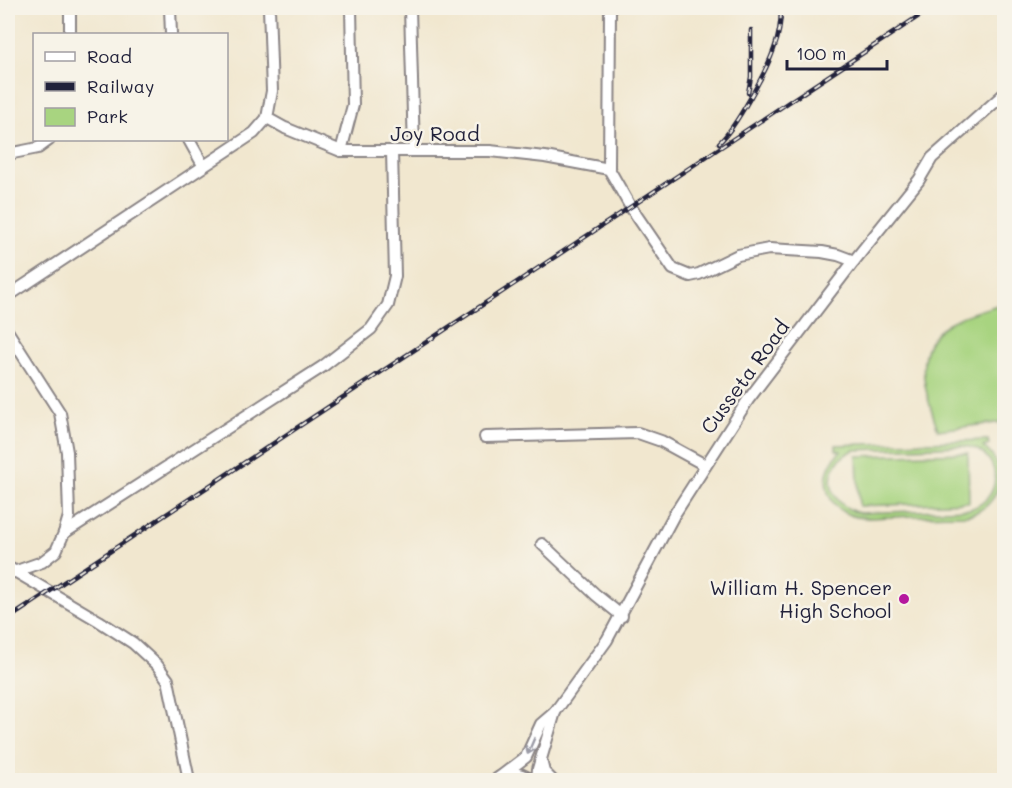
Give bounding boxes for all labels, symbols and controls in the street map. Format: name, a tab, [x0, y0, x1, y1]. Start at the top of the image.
legend	[33, 33, 228, 141]
scale bar	[787, 33, 888, 71]
text: 100 m	[796, 41, 846, 65]
text: Road	[87, 44, 132, 68]
text: Railway	[87, 74, 154, 98]
text: Park	[87, 104, 128, 128]
street label: Joy Road	[390, 120, 480, 146]
street label: Cusseta Road	[694, 314, 794, 438]
place label: William H. Spencer High School	[710, 574, 892, 623]
marker: William H. Spencer High School	[897, 592, 911, 606]
one-way arrow	[525, 737, 536, 755]

